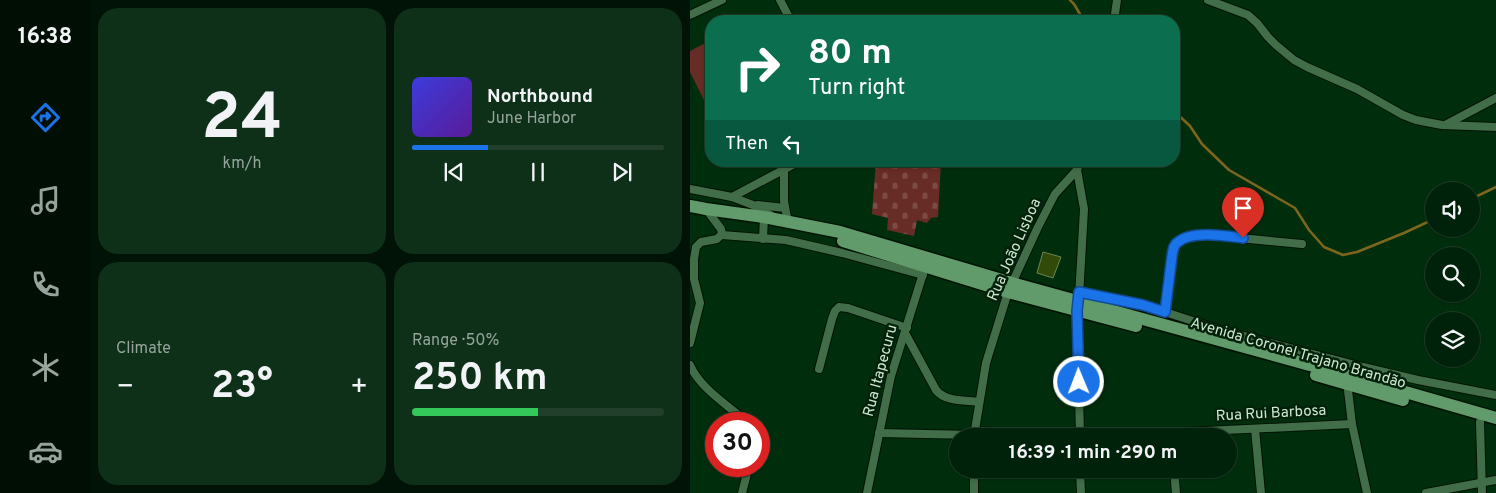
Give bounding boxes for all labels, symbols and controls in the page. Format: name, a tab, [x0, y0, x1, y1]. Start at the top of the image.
text: 16:38	[18, 24, 72, 51]
text: 80 m	[808, 32, 892, 76]
icon: right	[725, 35, 790, 100]
text: Turn right	[808, 75, 905, 102]
text: 24	[201, 80, 283, 162]
text: Northbound	[487, 85, 593, 109]
icon: directions	[28, 100, 63, 135]
text: June Harbor	[487, 109, 576, 129]
icon: left	[778, 130, 806, 158]
text: Then	[725, 132, 768, 156]
text: km/h	[223, 154, 261, 174]
icon: previous	[440, 158, 468, 186]
icon: pause	[524, 158, 552, 186]
icon: next	[608, 158, 636, 186]
map controls	[1425, 182, 1480, 367]
button: sound	[1425, 182, 1480, 237]
icon: music	[28, 183, 63, 218]
pin	[1222, 187, 1264, 238]
icon: arrive	[1229, 194, 1257, 222]
street label: Rua João Lisboa	[984, 196, 1046, 304]
button: search	[1425, 247, 1480, 302]
icon: phone	[28, 267, 63, 302]
button: layers	[1425, 312, 1480, 367]
street label: Avenida Coronel Trajano Brandão	[1188, 314, 1408, 394]
street label: Rua Itapecuru	[860, 323, 902, 419]
text: Range · 50%	[412, 331, 500, 351]
text: Climate	[116, 339, 171, 359]
icon: climate	[28, 350, 63, 385]
text: 250 km	[412, 355, 547, 404]
position arrow	[1052, 355, 1104, 407]
text: 23°	[211, 363, 273, 412]
text: −	[116, 370, 134, 406]
text: +	[350, 370, 368, 406]
street label: Rua Rui Barbosa	[1215, 402, 1327, 426]
speed limit sign: 30	[705, 412, 770, 477]
icon: car	[28, 434, 63, 469]
text: 16:39 · 1 min · 290 m	[1009, 441, 1177, 465]

